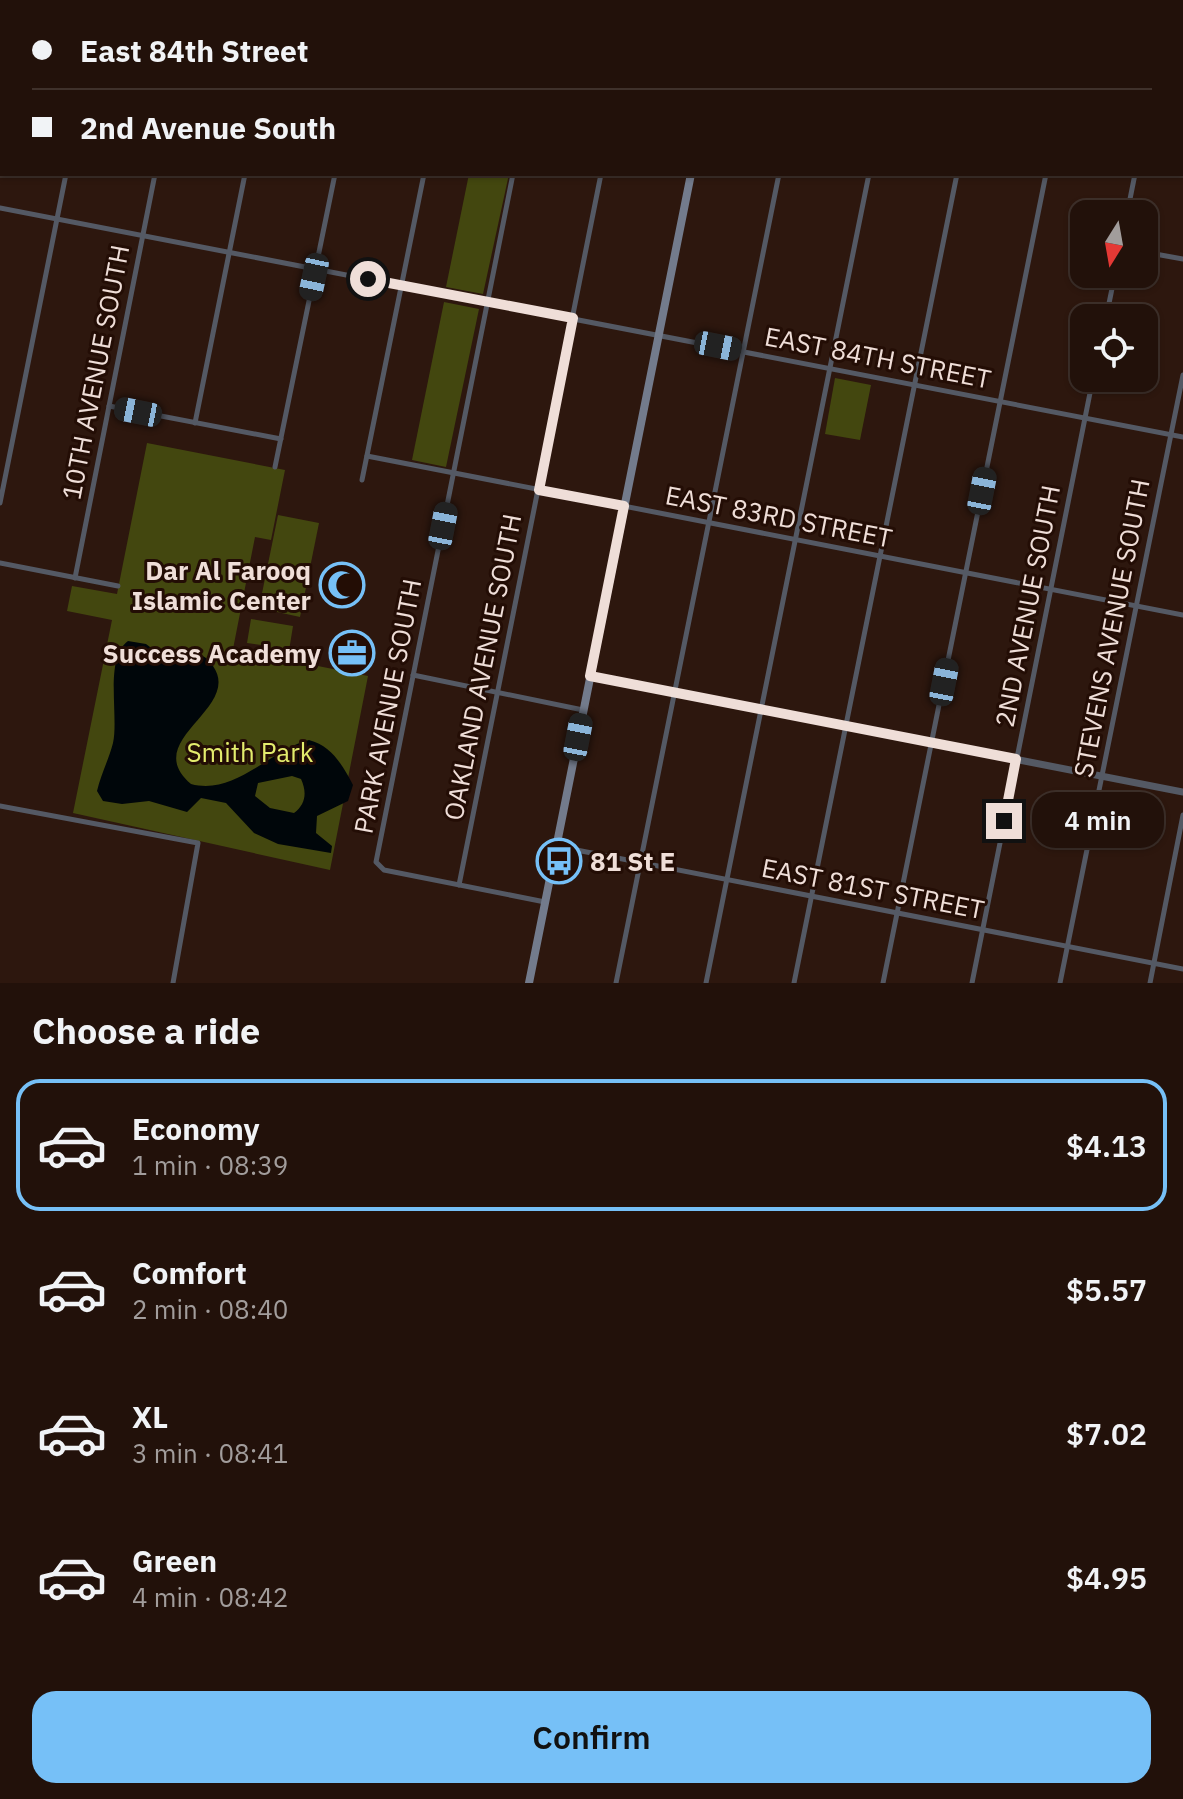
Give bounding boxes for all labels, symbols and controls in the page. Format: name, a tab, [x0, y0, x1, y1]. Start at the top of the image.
text: East 84th Street	[80, 31, 308, 70]
text: 2nd Avenue South	[80, 108, 336, 147]
north arrow	[1070, 200, 1158, 288]
map controls	[1070, 200, 1158, 392]
street label: 10TH AVENUE SOUTH	[54, 242, 136, 502]
car	[297, 251, 331, 303]
route start	[350, 261, 386, 297]
button: locate	[1070, 304, 1158, 392]
street label: EAST 84TH STREET	[762, 318, 994, 396]
car	[692, 330, 744, 362]
car	[112, 396, 164, 428]
car	[966, 465, 998, 517]
street label: STEVENS AVENUE SOUTH	[1065, 476, 1157, 780]
street label: EAST 83RD STREET	[663, 477, 895, 555]
street label: 2ND AVENUE SOUTH	[987, 482, 1067, 730]
car	[427, 500, 459, 552]
street label: OAKLAND AVENUE SOUTH	[436, 511, 528, 823]
place label: Dar Al Farooq Islamic Center	[132, 553, 311, 617]
mosque icon: Dar Al Farooq Islamic Center	[318, 561, 366, 609]
street label: PARK AVENUE SOUTH	[346, 576, 428, 836]
office icon: Success Academy	[328, 629, 376, 677]
place label: Success Academy	[102, 636, 321, 670]
car	[928, 656, 960, 708]
car	[562, 711, 594, 763]
park label: Smith Park	[187, 735, 314, 769]
callout: 4 min	[1032, 793, 1164, 849]
route end	[986, 803, 1022, 839]
text: 4 min	[1064, 803, 1132, 837]
bus stop icon: 81 St E	[535, 837, 583, 885]
place label: 81 St E	[590, 844, 675, 878]
street label: EAST 81ST STREET	[759, 850, 987, 926]
text: Choose a ride	[32, 1007, 260, 1054]
icon: car	[36, 1109, 108, 1181]
text: Economy	[132, 1109, 260, 1148]
text: $4.13	[1066, 1126, 1147, 1165]
text: 1 min · 08:39	[132, 1148, 288, 1182]
icon: car	[36, 1253, 108, 1325]
text: Comfort	[132, 1253, 247, 1292]
text: $5.57	[1066, 1270, 1147, 1309]
text: 2 min · 08:40	[132, 1292, 288, 1326]
icon: car	[36, 1397, 108, 1469]
text: XL	[132, 1397, 168, 1436]
text: $7.02	[1066, 1414, 1147, 1453]
text: 3 min · 08:41	[132, 1436, 288, 1470]
icon: car	[36, 1541, 108, 1613]
text: Green	[132, 1541, 217, 1580]
text: $4.95	[1066, 1558, 1147, 1597]
text: 4 min · 08:42	[132, 1580, 288, 1614]
button: Confirm	[32, 1691, 1151, 1783]

